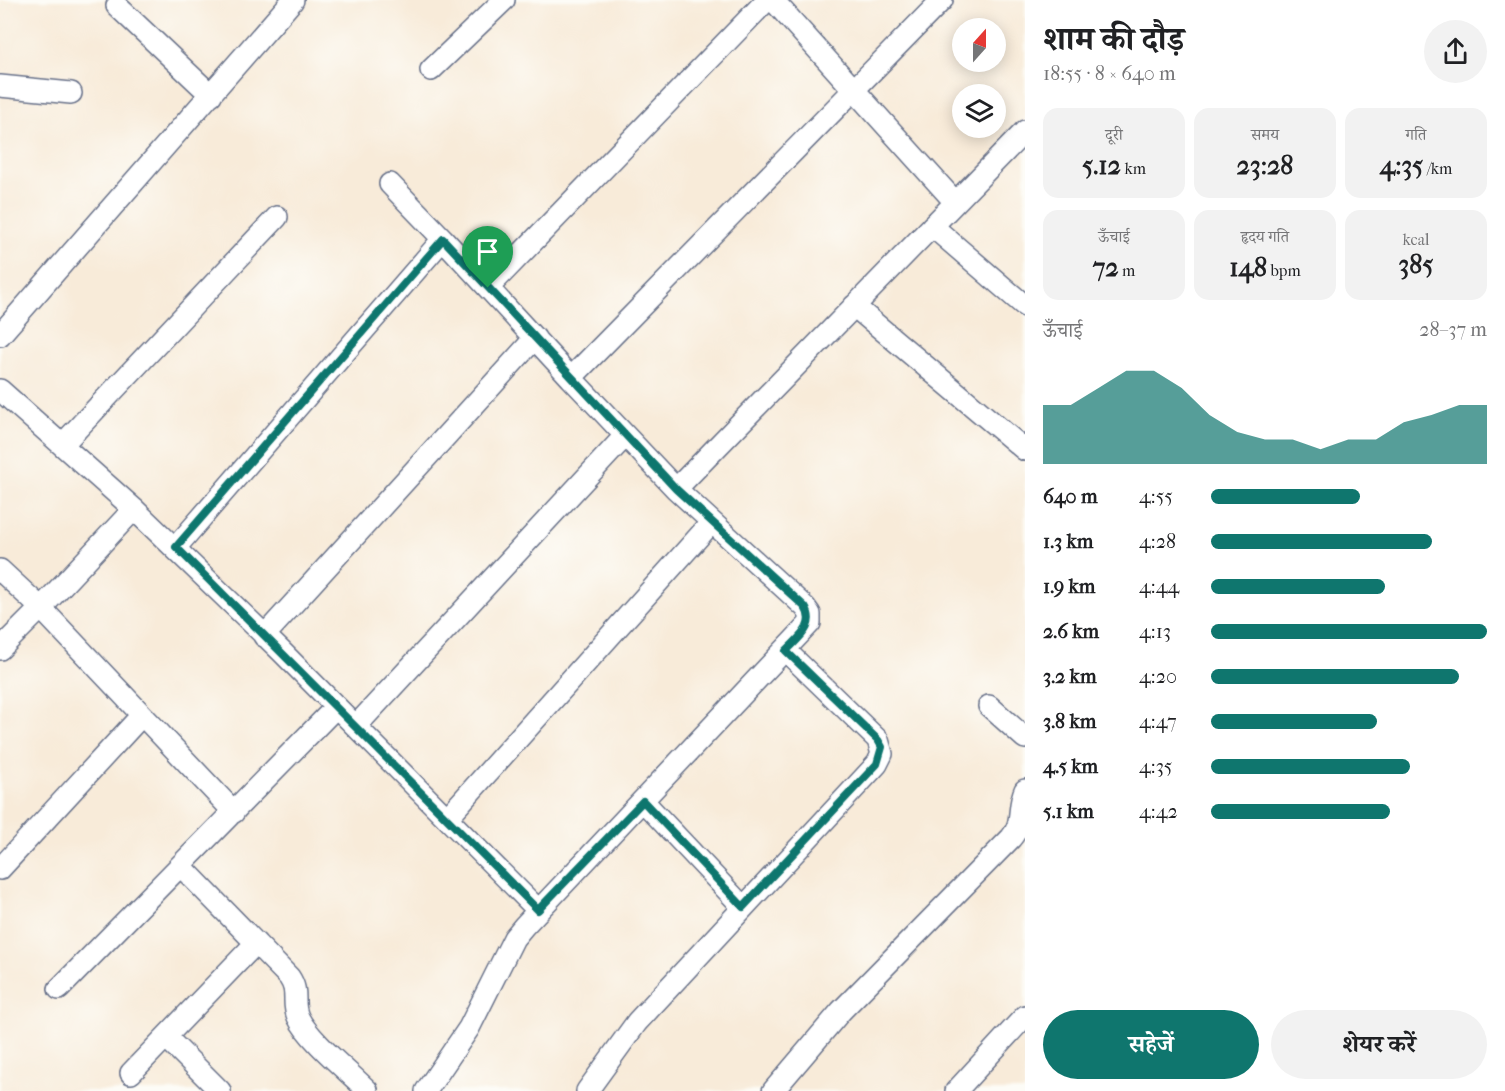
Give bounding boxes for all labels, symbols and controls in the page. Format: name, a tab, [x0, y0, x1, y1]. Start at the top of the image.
north arrow	[952, 18, 1006, 72]
map controls	[952, 18, 1006, 138]
text: शाम की दौड़	[1043, 20, 1184, 59]
button: share	[1424, 20, 1487, 83]
text: 18:55 · 8 × 640 m	[1043, 62, 1176, 85]
button: layers	[952, 84, 1006, 138]
text: दूरी	[1105, 125, 1123, 144]
text: समय	[1251, 125, 1279, 144]
text: गति	[1406, 125, 1426, 144]
text: 5.12	[1082, 150, 1121, 181]
text: 23:28	[1237, 150, 1293, 181]
text: 4:35	[1380, 150, 1423, 181]
text: km	[1121, 159, 1146, 178]
text: /km	[1423, 159, 1452, 178]
pin	[462, 226, 513, 288]
text: ऊँचाई	[1098, 227, 1130, 246]
text: हृदय गति	[1241, 227, 1289, 246]
text: kcal	[1403, 230, 1429, 249]
icon: arrive	[471, 235, 504, 268]
text: 385	[1399, 249, 1433, 280]
text: 72	[1093, 252, 1119, 283]
text: 148	[1229, 252, 1267, 283]
text: m	[1119, 261, 1135, 280]
text: bpm	[1267, 261, 1301, 280]
text: 28–37 m	[1419, 318, 1487, 341]
text: ऊँचाई	[1043, 319, 1082, 342]
text: 640 m	[1043, 485, 1098, 508]
text: 4:55	[1139, 485, 1173, 508]
text: 1.3 km	[1043, 530, 1093, 553]
text: 4:28	[1139, 530, 1176, 553]
text: 1.9 km	[1043, 575, 1095, 598]
text: 4:44	[1139, 575, 1179, 598]
text: 2.6 km	[1043, 620, 1099, 643]
text: 4:13	[1139, 620, 1171, 643]
text: 3.2 km	[1043, 665, 1097, 688]
text: 4:20	[1139, 665, 1177, 688]
text: 3.8 km	[1043, 710, 1096, 733]
text: 4:47	[1139, 710, 1177, 733]
text: 4.5 km	[1043, 755, 1098, 778]
text: 4:35	[1139, 755, 1173, 778]
text: 5.1 km	[1043, 800, 1094, 823]
text: 4:42	[1139, 800, 1178, 823]
button: सहेजें	[1043, 1010, 1259, 1079]
button: शेयर करें	[1271, 1010, 1487, 1079]

